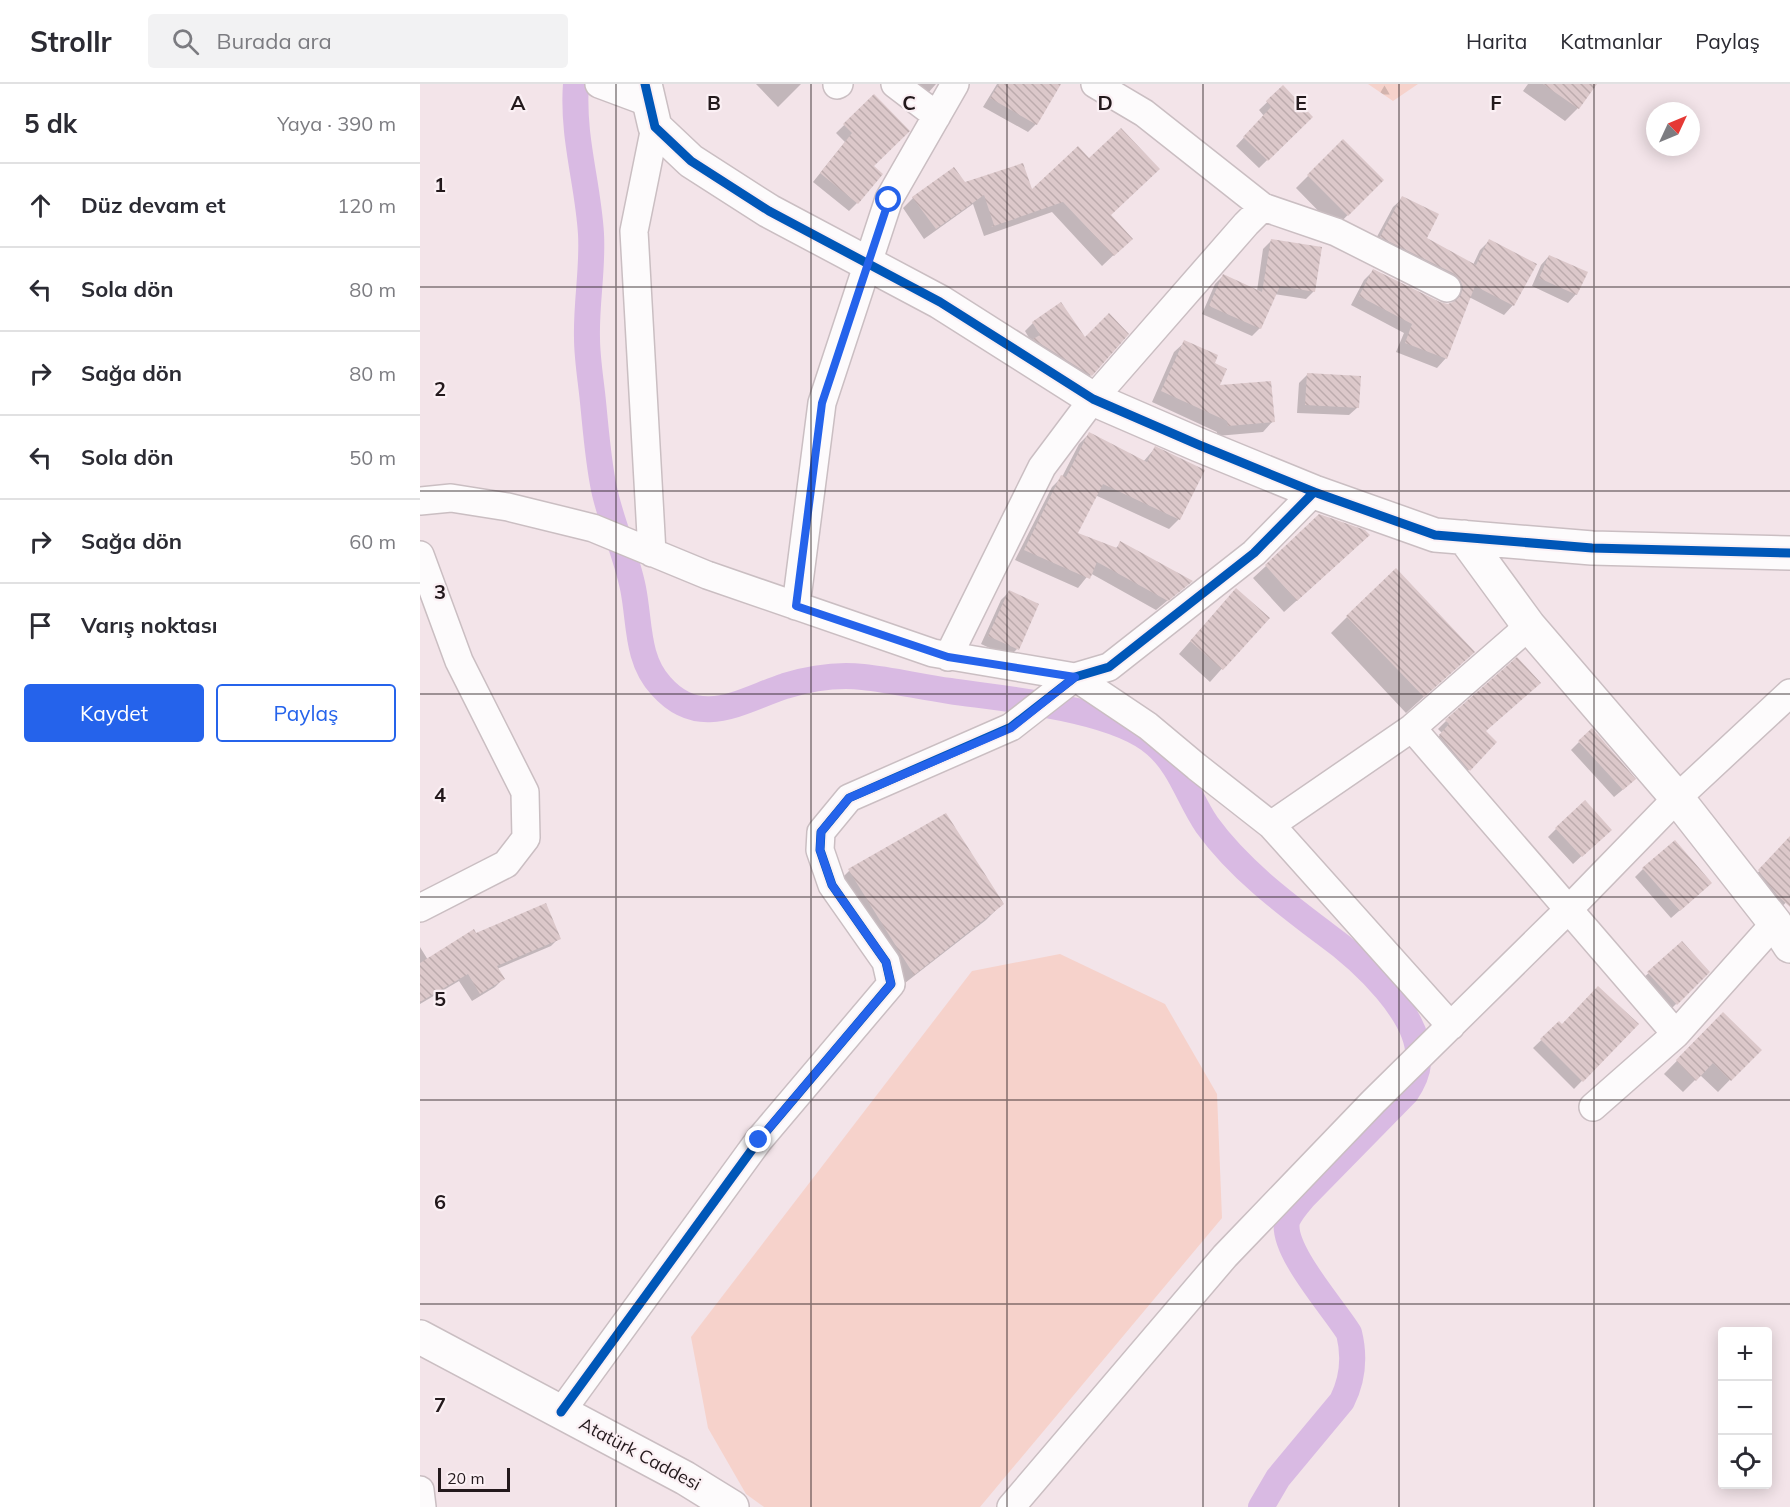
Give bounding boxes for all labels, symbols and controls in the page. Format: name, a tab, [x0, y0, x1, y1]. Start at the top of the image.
search box	[148, 14, 568, 68]
text: Strollr	[30, 24, 112, 59]
icon: search	[169, 25, 202, 58]
text: Burada ara	[217, 27, 332, 55]
text: Harita	[1466, 28, 1527, 54]
text: Katmanlar	[1560, 28, 1662, 54]
text: Paylaş	[1695, 28, 1760, 54]
text: A	[511, 90, 526, 115]
text: B	[707, 90, 721, 115]
text: C	[902, 90, 916, 115]
text: D	[1097, 90, 1113, 115]
text: E	[1295, 90, 1307, 115]
text: F	[1490, 90, 1502, 115]
north arrow	[1646, 102, 1700, 156]
text: 5 dk	[24, 107, 77, 140]
text: Yaya · 390 m	[277, 111, 396, 136]
text: 1	[434, 172, 446, 197]
route start	[875, 186, 901, 212]
icon: ahead	[24, 189, 57, 222]
text: Düz devam et	[81, 191, 226, 219]
text: 120 m	[337, 193, 396, 218]
icon: left	[24, 273, 57, 306]
text: Sola dön	[81, 275, 174, 303]
text: 80 m	[349, 277, 396, 302]
icon: right	[24, 357, 57, 390]
text: Sağa dön	[81, 359, 182, 387]
text: 80 m	[349, 361, 396, 386]
text: 2	[434, 376, 446, 401]
icon: left	[24, 441, 57, 474]
text: Sola dön	[81, 443, 174, 471]
text: 50 m	[349, 445, 396, 470]
icon: right	[24, 525, 57, 558]
text: Sağa dön	[81, 527, 182, 555]
text: 60 m	[349, 529, 396, 554]
text: 3	[434, 579, 446, 604]
icon: arrive	[24, 609, 57, 642]
text: Varış noktası	[81, 611, 217, 639]
button: Kaydet	[24, 684, 204, 742]
button: Paylaş	[216, 684, 396, 742]
text: 4	[434, 782, 446, 807]
text: 5	[434, 986, 446, 1011]
route end	[745, 1126, 771, 1152]
text: 6	[434, 1189, 446, 1214]
map controls	[1718, 1327, 1772, 1489]
button: +	[1718, 1327, 1772, 1381]
button: −	[1718, 1381, 1772, 1435]
text: 7	[434, 1392, 446, 1417]
street label: Atatürk Caddesi	[575, 1412, 705, 1495]
button: locate	[1718, 1435, 1772, 1489]
scale bar	[438, 1465, 510, 1492]
text: 20 m	[447, 1468, 484, 1488]

